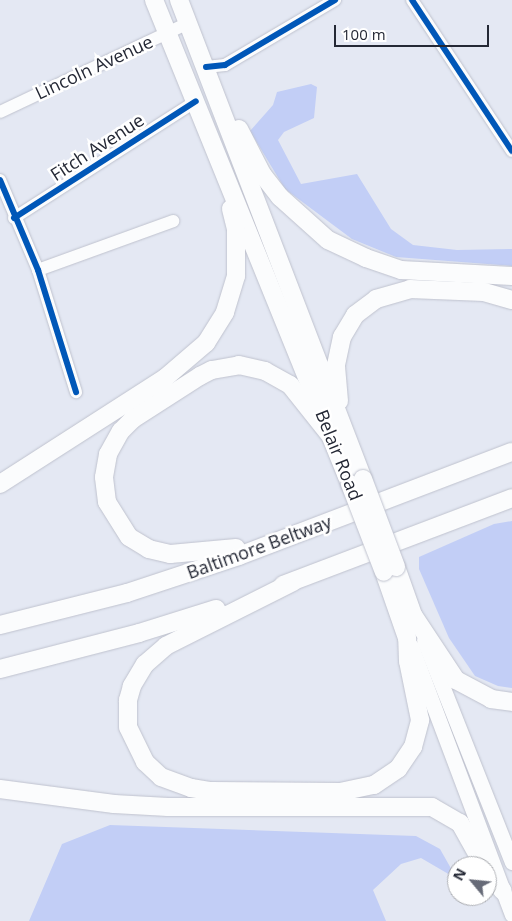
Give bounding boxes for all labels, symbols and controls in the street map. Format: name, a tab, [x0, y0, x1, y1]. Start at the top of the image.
scale bar	[337, 15, 492, 47]
text: 100 m	[342, 24, 386, 44]
street label: Lincoln Avenue	[32, 30, 156, 104]
street label: Fitch Avenue	[46, 109, 148, 185]
street label: Belair Road	[311, 407, 367, 503]
street label: Baltimore Beltway	[184, 511, 334, 583]
north arrow	[447, 856, 497, 906]
text: N	[448, 865, 470, 884]

